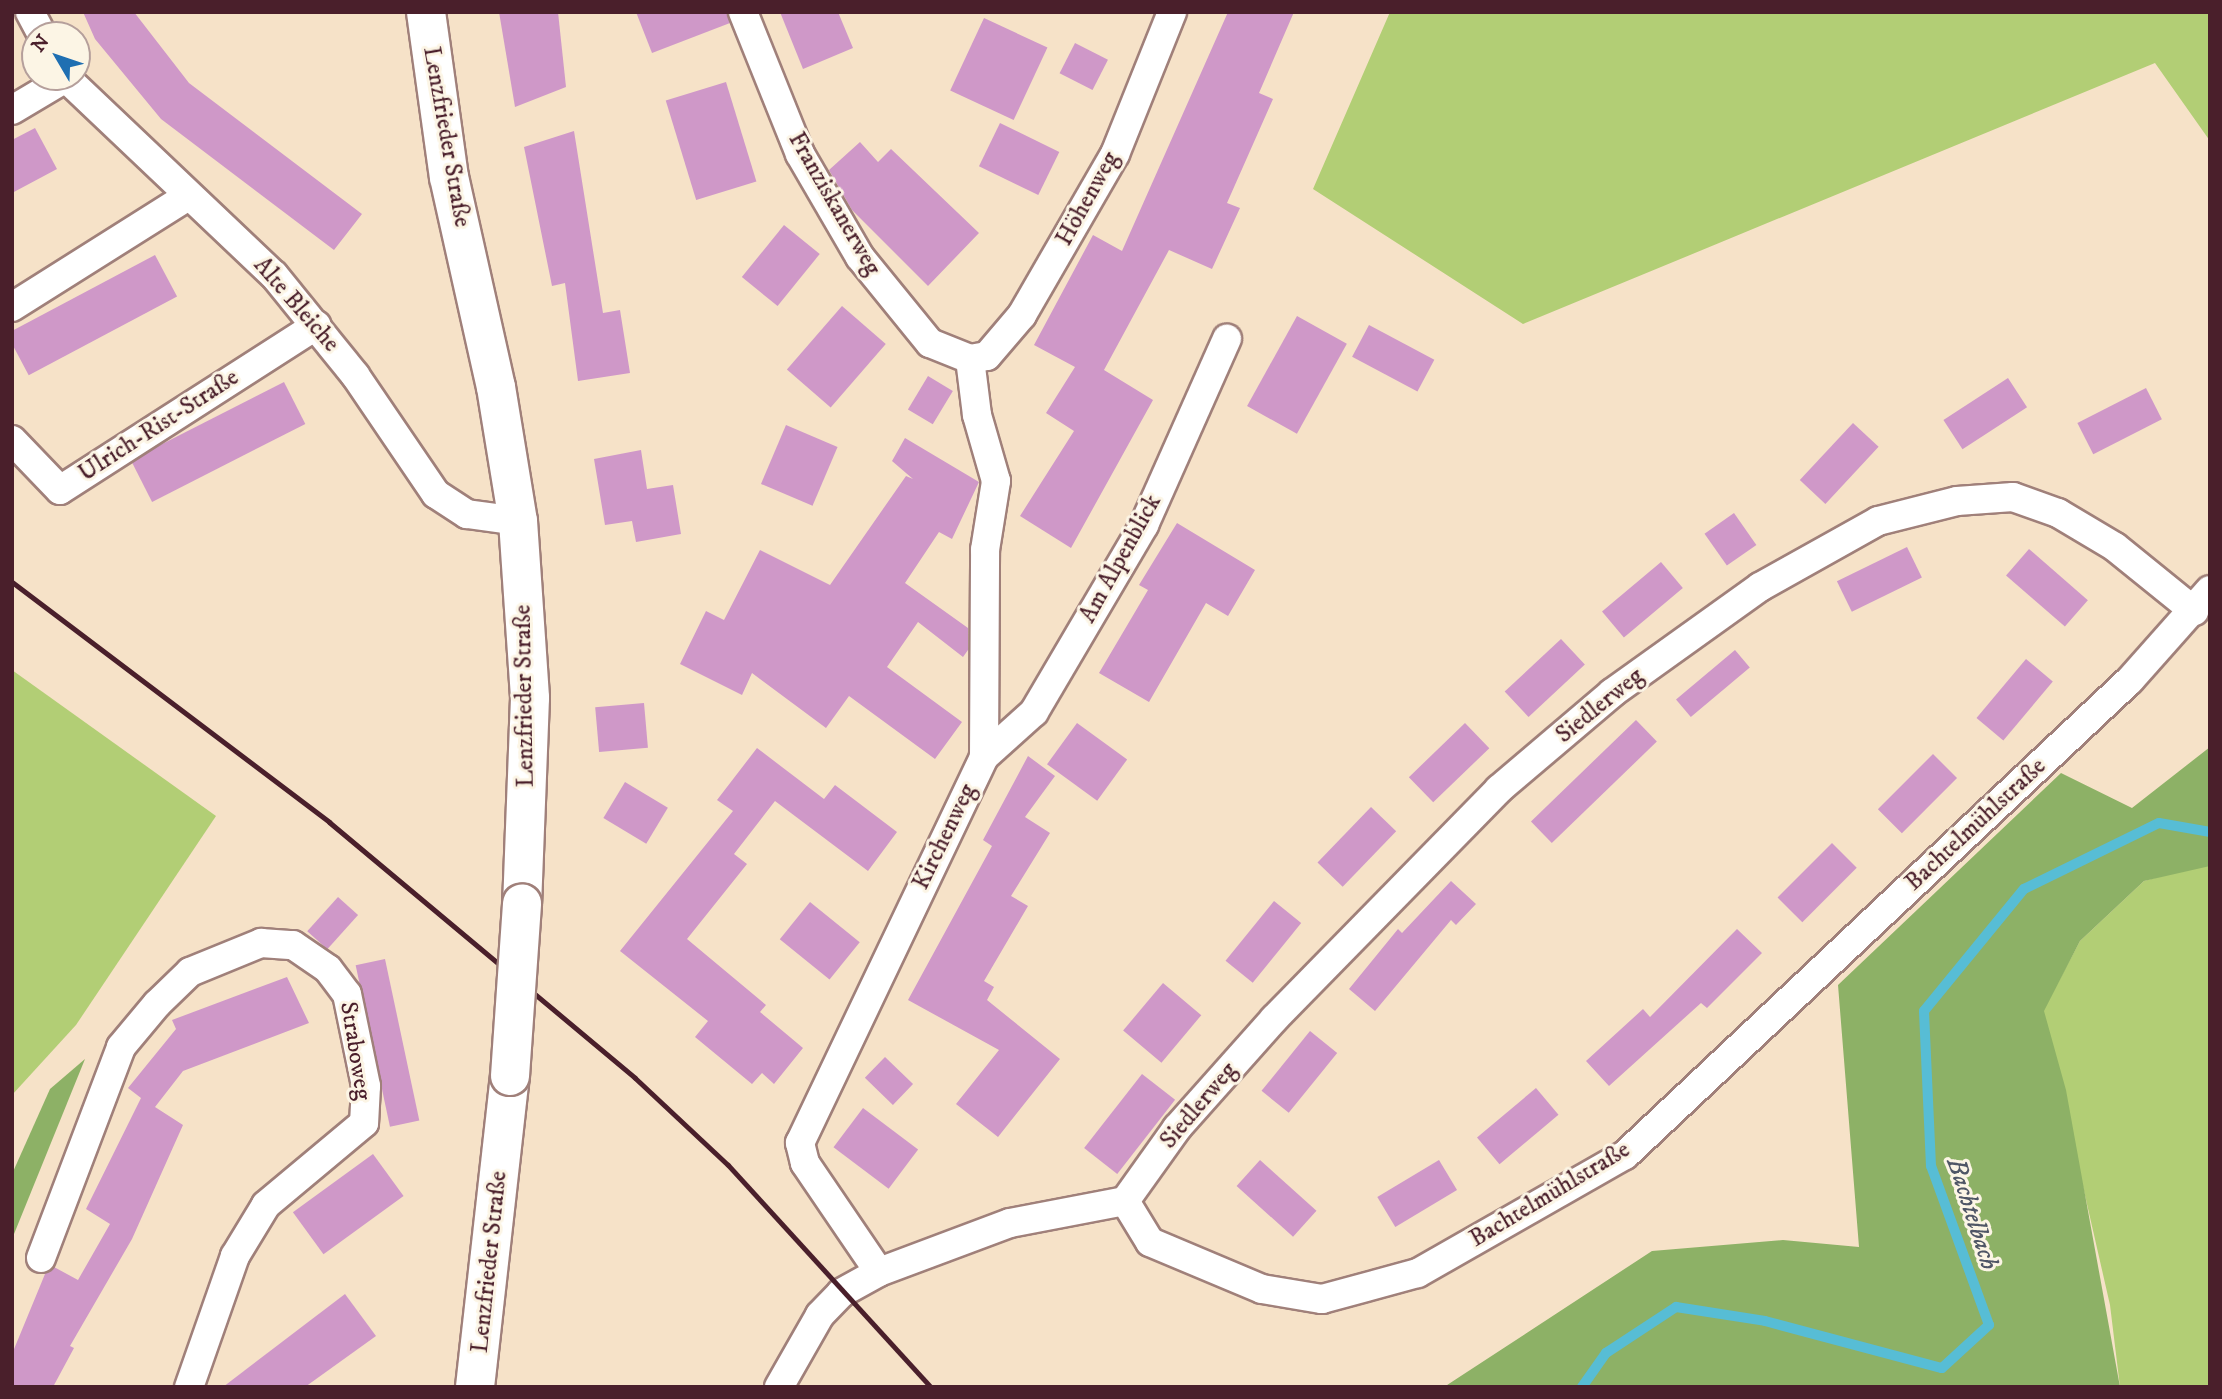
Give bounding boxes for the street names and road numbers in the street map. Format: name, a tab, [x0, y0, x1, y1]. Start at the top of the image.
street label: Lenzfrieder Straße	[416, 45, 476, 229]
street label: Franziskanerweg	[781, 127, 887, 281]
street label: Höhenweg	[1050, 147, 1126, 251]
street label: Alte Bleiche	[247, 252, 345, 358]
street label: Ulrich-Rist-Straße	[74, 364, 244, 488]
street label: Am Alpenblick	[1074, 490, 1168, 628]
street label: Lenzfrieder Straße	[509, 604, 541, 788]
street label: Siedlerweg	[1551, 662, 1649, 750]
street label: Bachtelmühlstraße	[1900, 753, 2052, 897]
street label: Kirchenweg	[907, 779, 983, 895]
street label: Straboweg	[333, 1000, 377, 1102]
street label: Siedlerweg	[1155, 1057, 1243, 1155]
street label: Bachtelmühlstraße	[1465, 1136, 1635, 1254]
street label: Lenzfrieder Straße	[466, 1170, 514, 1354]

